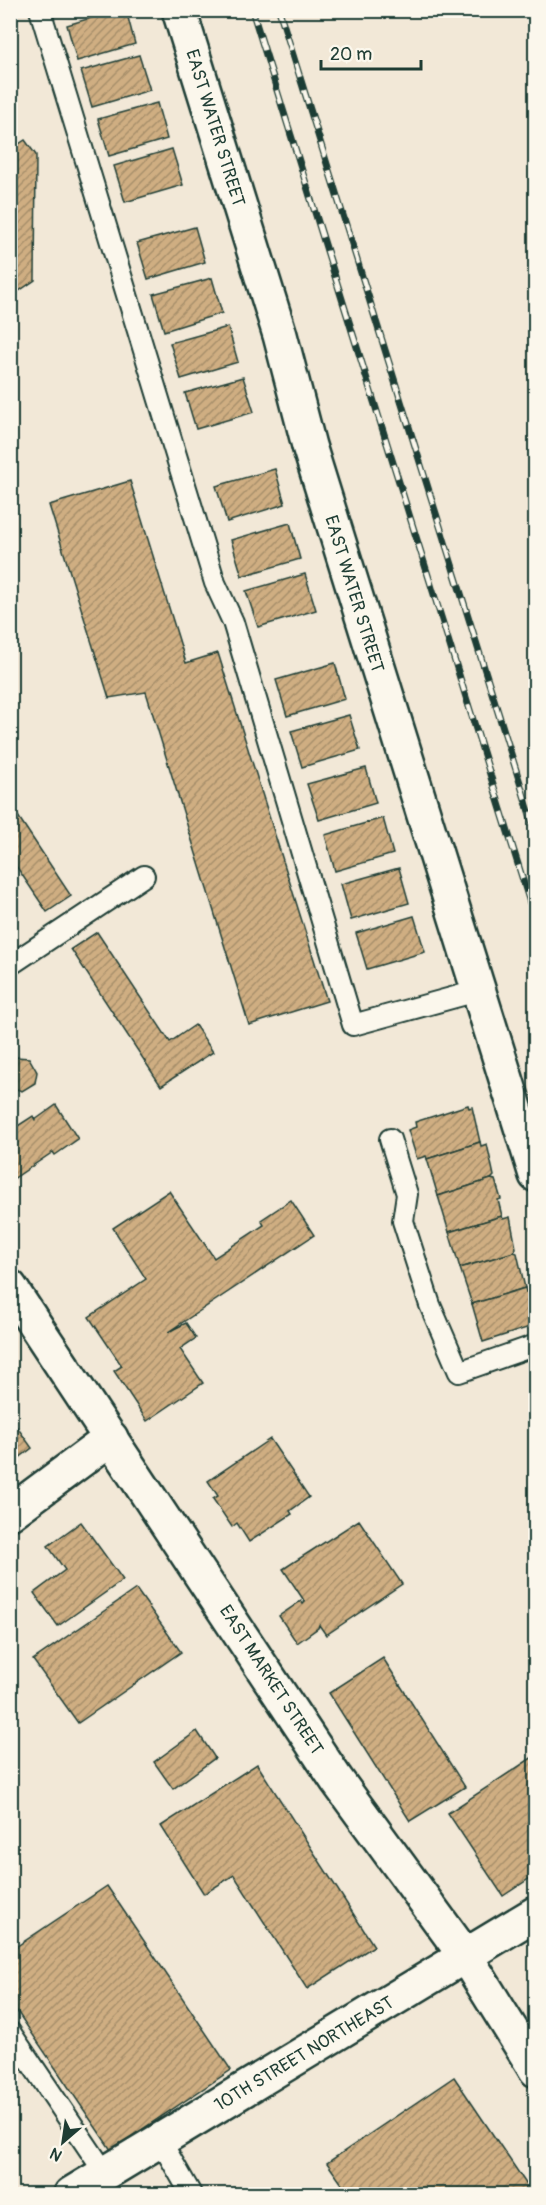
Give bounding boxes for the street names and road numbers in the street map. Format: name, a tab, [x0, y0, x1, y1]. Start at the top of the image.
street label: EAST WATER STREET	[180, 47, 250, 209]
street label: EAST WATER STREET	[319, 513, 389, 675]
street label: EAST MARKET STREET	[214, 1601, 328, 1759]
street label: 10TH STREET NORTHEAST	[210, 1991, 398, 2117]

